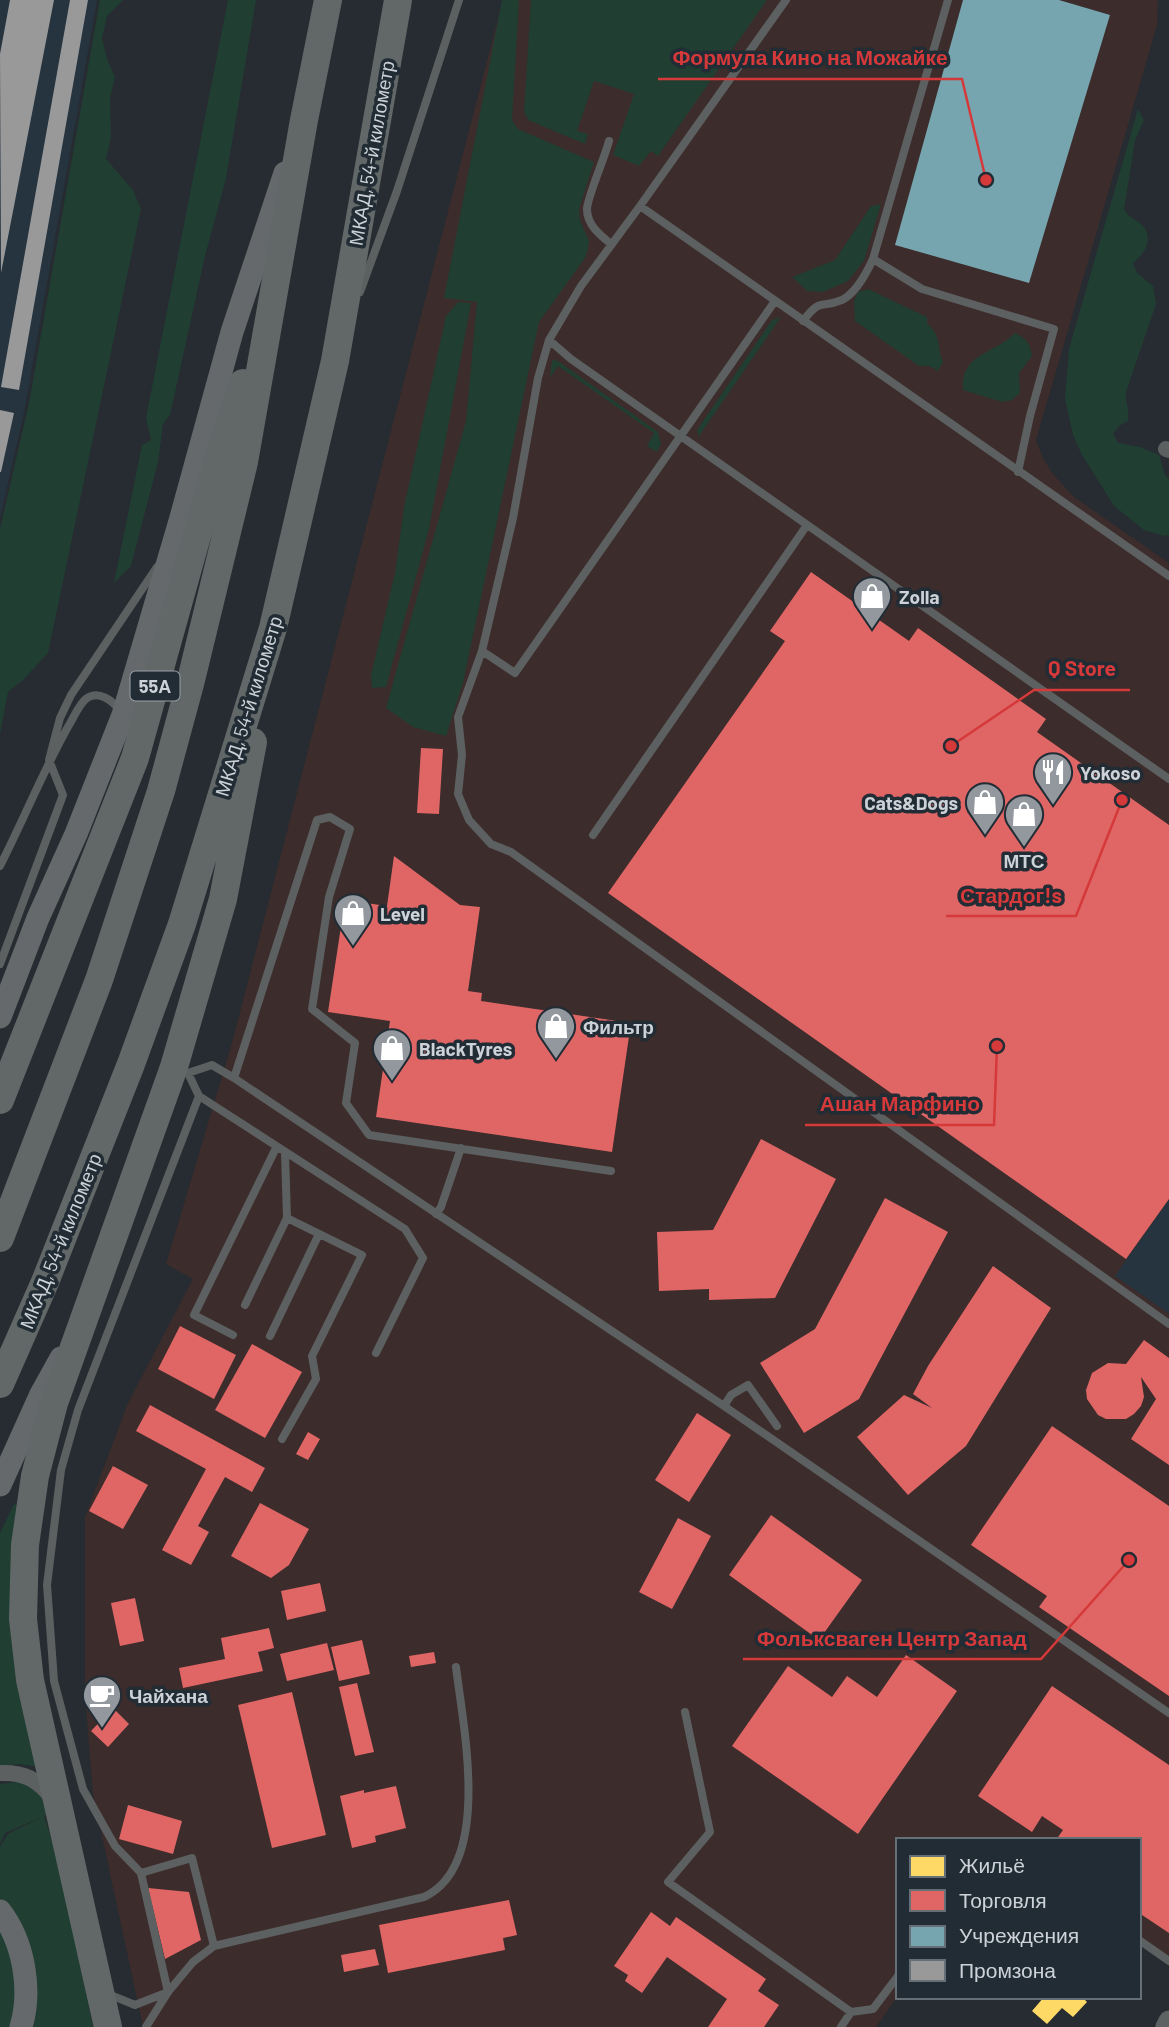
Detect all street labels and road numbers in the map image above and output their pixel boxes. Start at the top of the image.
street label: МКАД, 54-й километр [343,59,399,247]
street label: МКАД, 54-й километр [210,613,286,799]
road number: 55А [130,672,180,700]
street label: МКАД, 54-й километр [14,1150,106,1332]

